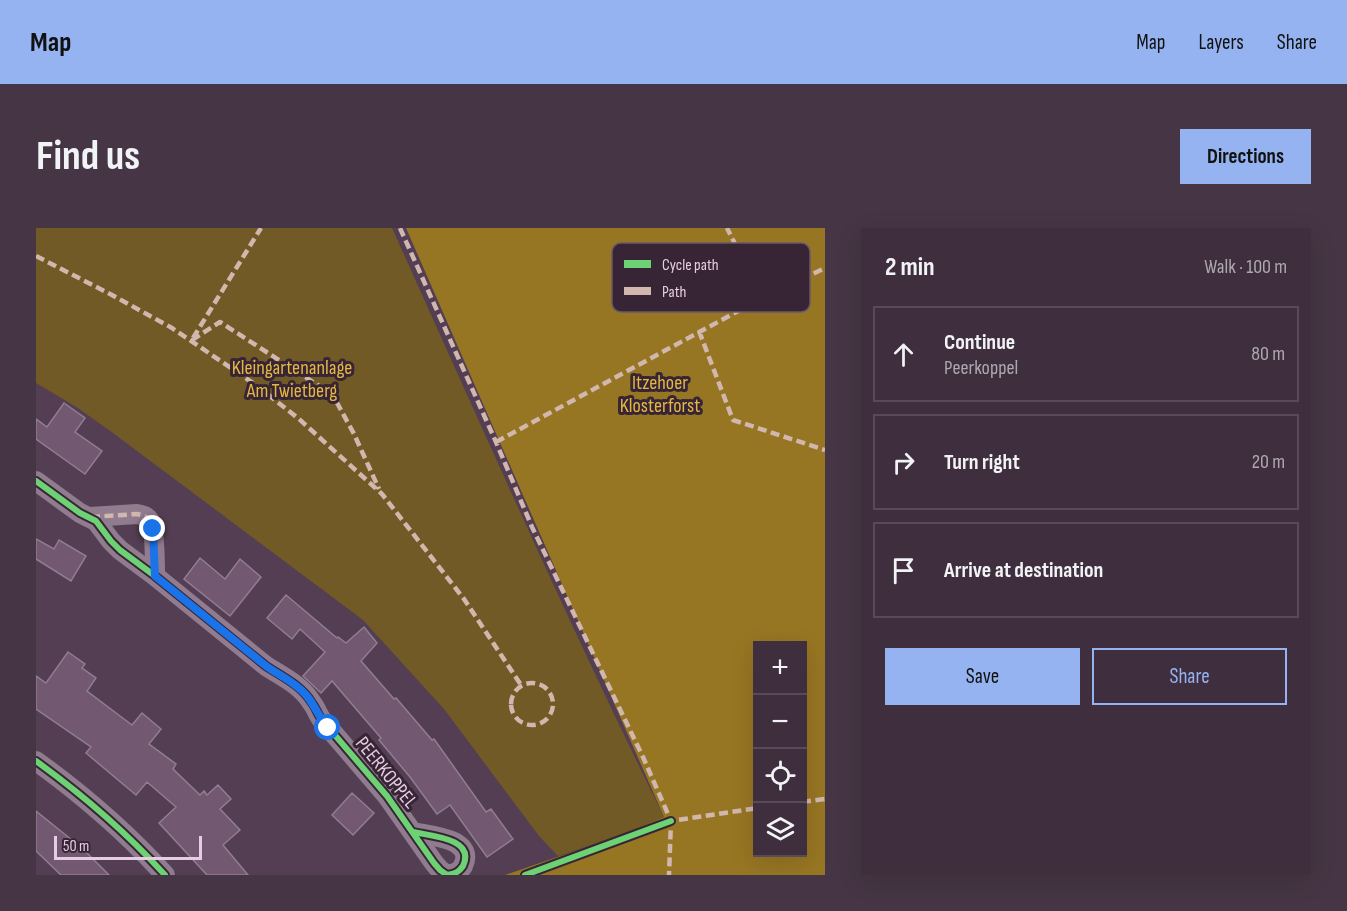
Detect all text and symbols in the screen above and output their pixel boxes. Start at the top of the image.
text: Map [30,26,71,59]
text: Map [1136,30,1165,55]
text: Layers [1198,30,1244,55]
text: Share [1277,30,1317,55]
button: Directions [1180,129,1311,184]
text: Find us [36,131,140,182]
legend [612,243,810,312]
text: 2 min [885,252,935,283]
text: Walk · 100 m [1204,255,1287,279]
text: Cycle path [662,256,719,275]
text: Path [662,283,686,302]
text: Continue [944,329,1015,356]
icon: ahead [887,338,920,371]
text: 80 m [1251,342,1285,366]
park label: Kleingartenanlage Am Twietberg [232,356,352,403]
text: Peerkoppel [944,356,1018,380]
park label: Itzehoer Klosterforst [620,371,700,418]
icon: right [887,446,920,479]
text: Turn right [944,449,1020,476]
text: 20 m [1252,450,1285,474]
route end [139,515,165,541]
icon: arrive [887,554,920,587]
text: Arrive at destination [944,557,1103,584]
map controls [753,641,807,857]
button: + [753,641,807,695]
button: Save [885,648,1080,705]
button: Share [1092,648,1287,705]
button: − [753,695,807,749]
route start [314,714,340,740]
street label: PEERKOPPEL [350,732,423,814]
button: locate [753,749,807,803]
button: layers [753,803,807,857]
scale bar [54,833,202,860]
text: 50 m [63,837,89,856]

